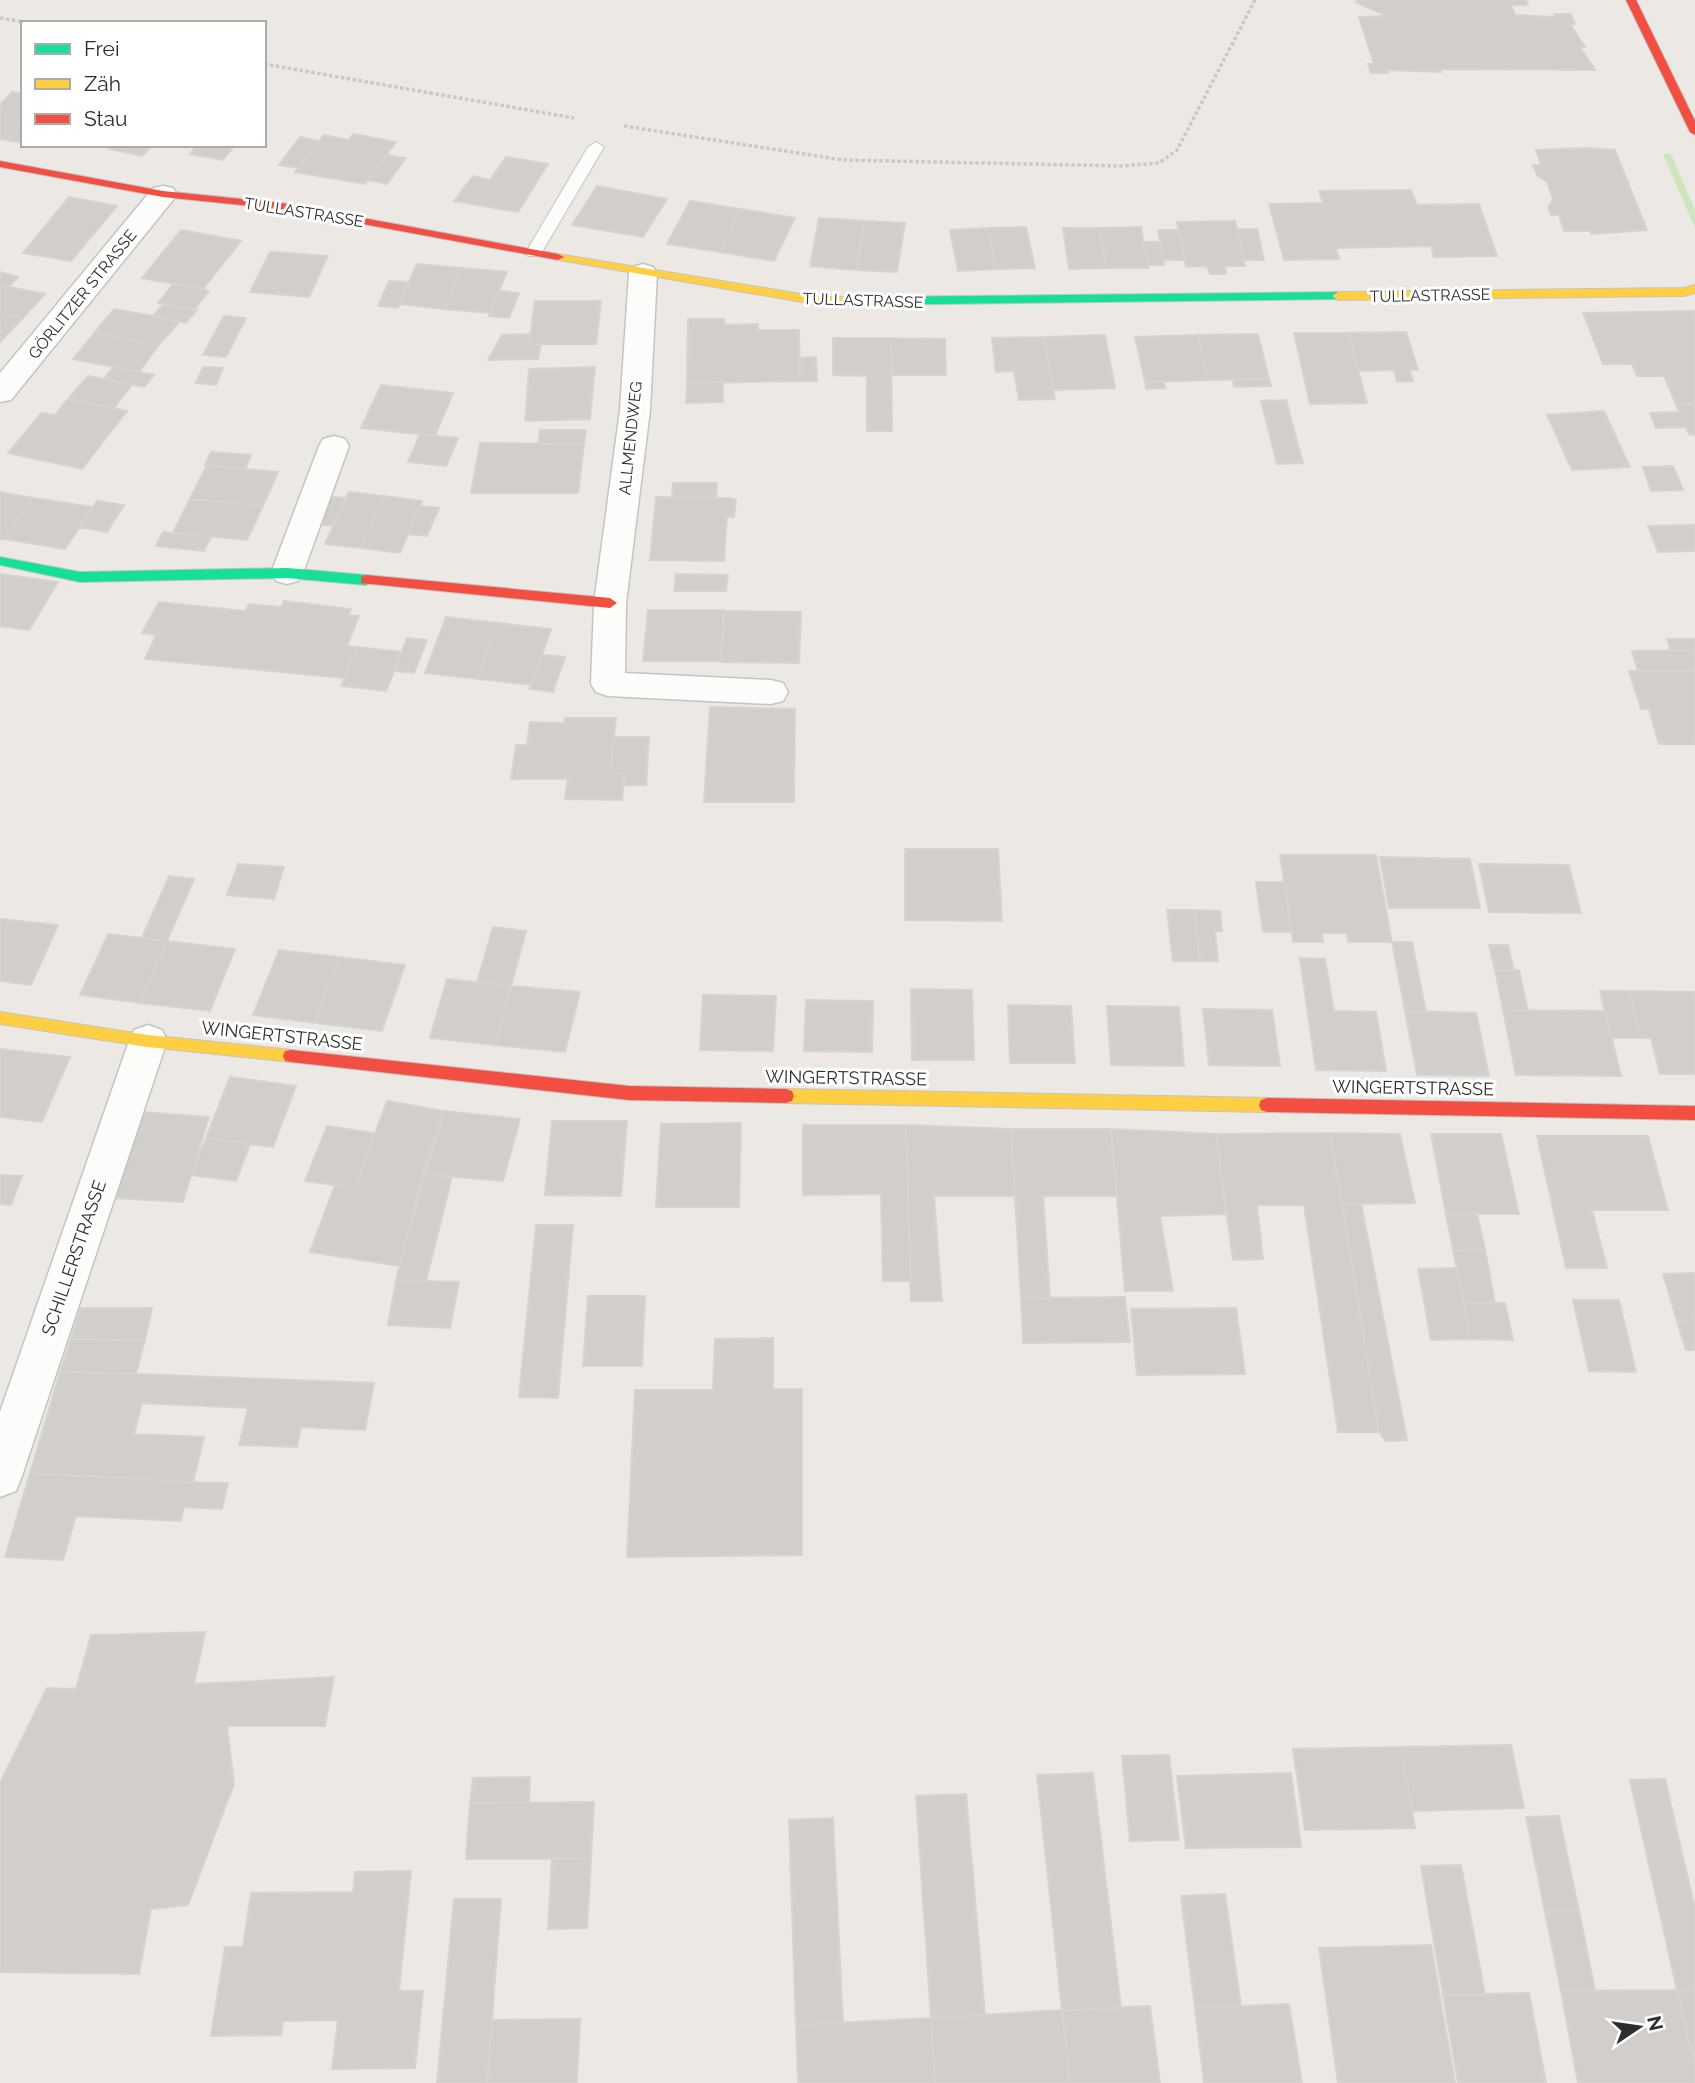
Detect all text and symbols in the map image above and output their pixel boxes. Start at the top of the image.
legend [21,21,266,147]
text: Frei [84,36,120,61]
text: Zäh [84,71,121,96]
text: Stau [84,106,128,131]
street label: TULLASTRASSE [243,194,365,231]
street label: GÖRLITZER STRASSE [24,225,141,363]
street label: TULLASTRASSE [1369,285,1491,306]
street label: TULLASTRASSE [802,289,924,312]
street label: ALLMENDWEG [615,380,646,496]
street label: WINGERTSTRASSE [200,1017,364,1054]
street label: WINGERTSTRASSE [765,1066,927,1089]
street label: WINGERTSTRASSE [1332,1076,1494,1099]
street label: SCHILLERSTRASSE [37,1177,110,1338]
north arrow [1604,1992,1674,2062]
text: N [1643,2014,1668,2033]

